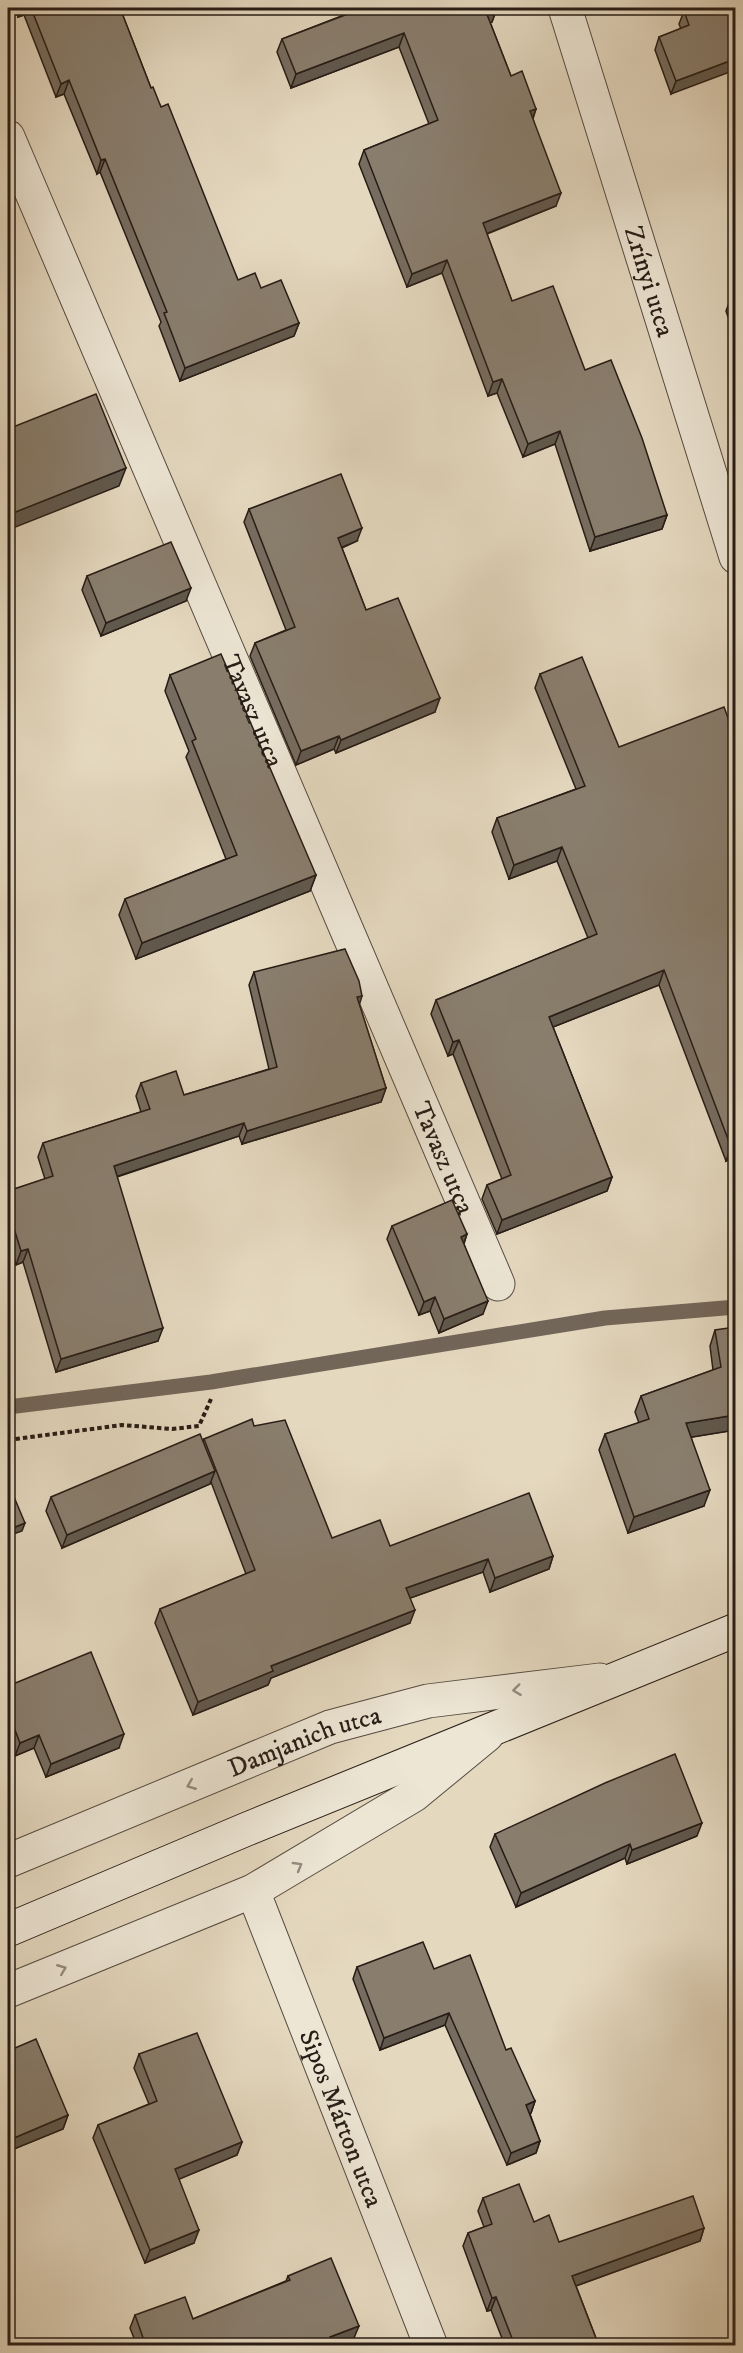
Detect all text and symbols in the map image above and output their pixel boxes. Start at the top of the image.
street label: Zrínyi utca [616,222,681,341]
street label: Tavasz utca [213,650,290,773]
street label: Tavasz utca [404,1097,481,1220]
one-way arrow [513,1683,522,1696]
street label: Damjanich utca [223,1699,385,1786]
one-way arrow [186,1778,197,1790]
one-way arrow [292,1861,302,1873]
one-way arrow [55,1964,66,1976]
street label: Sipos Márton utca [291,2025,390,2212]

